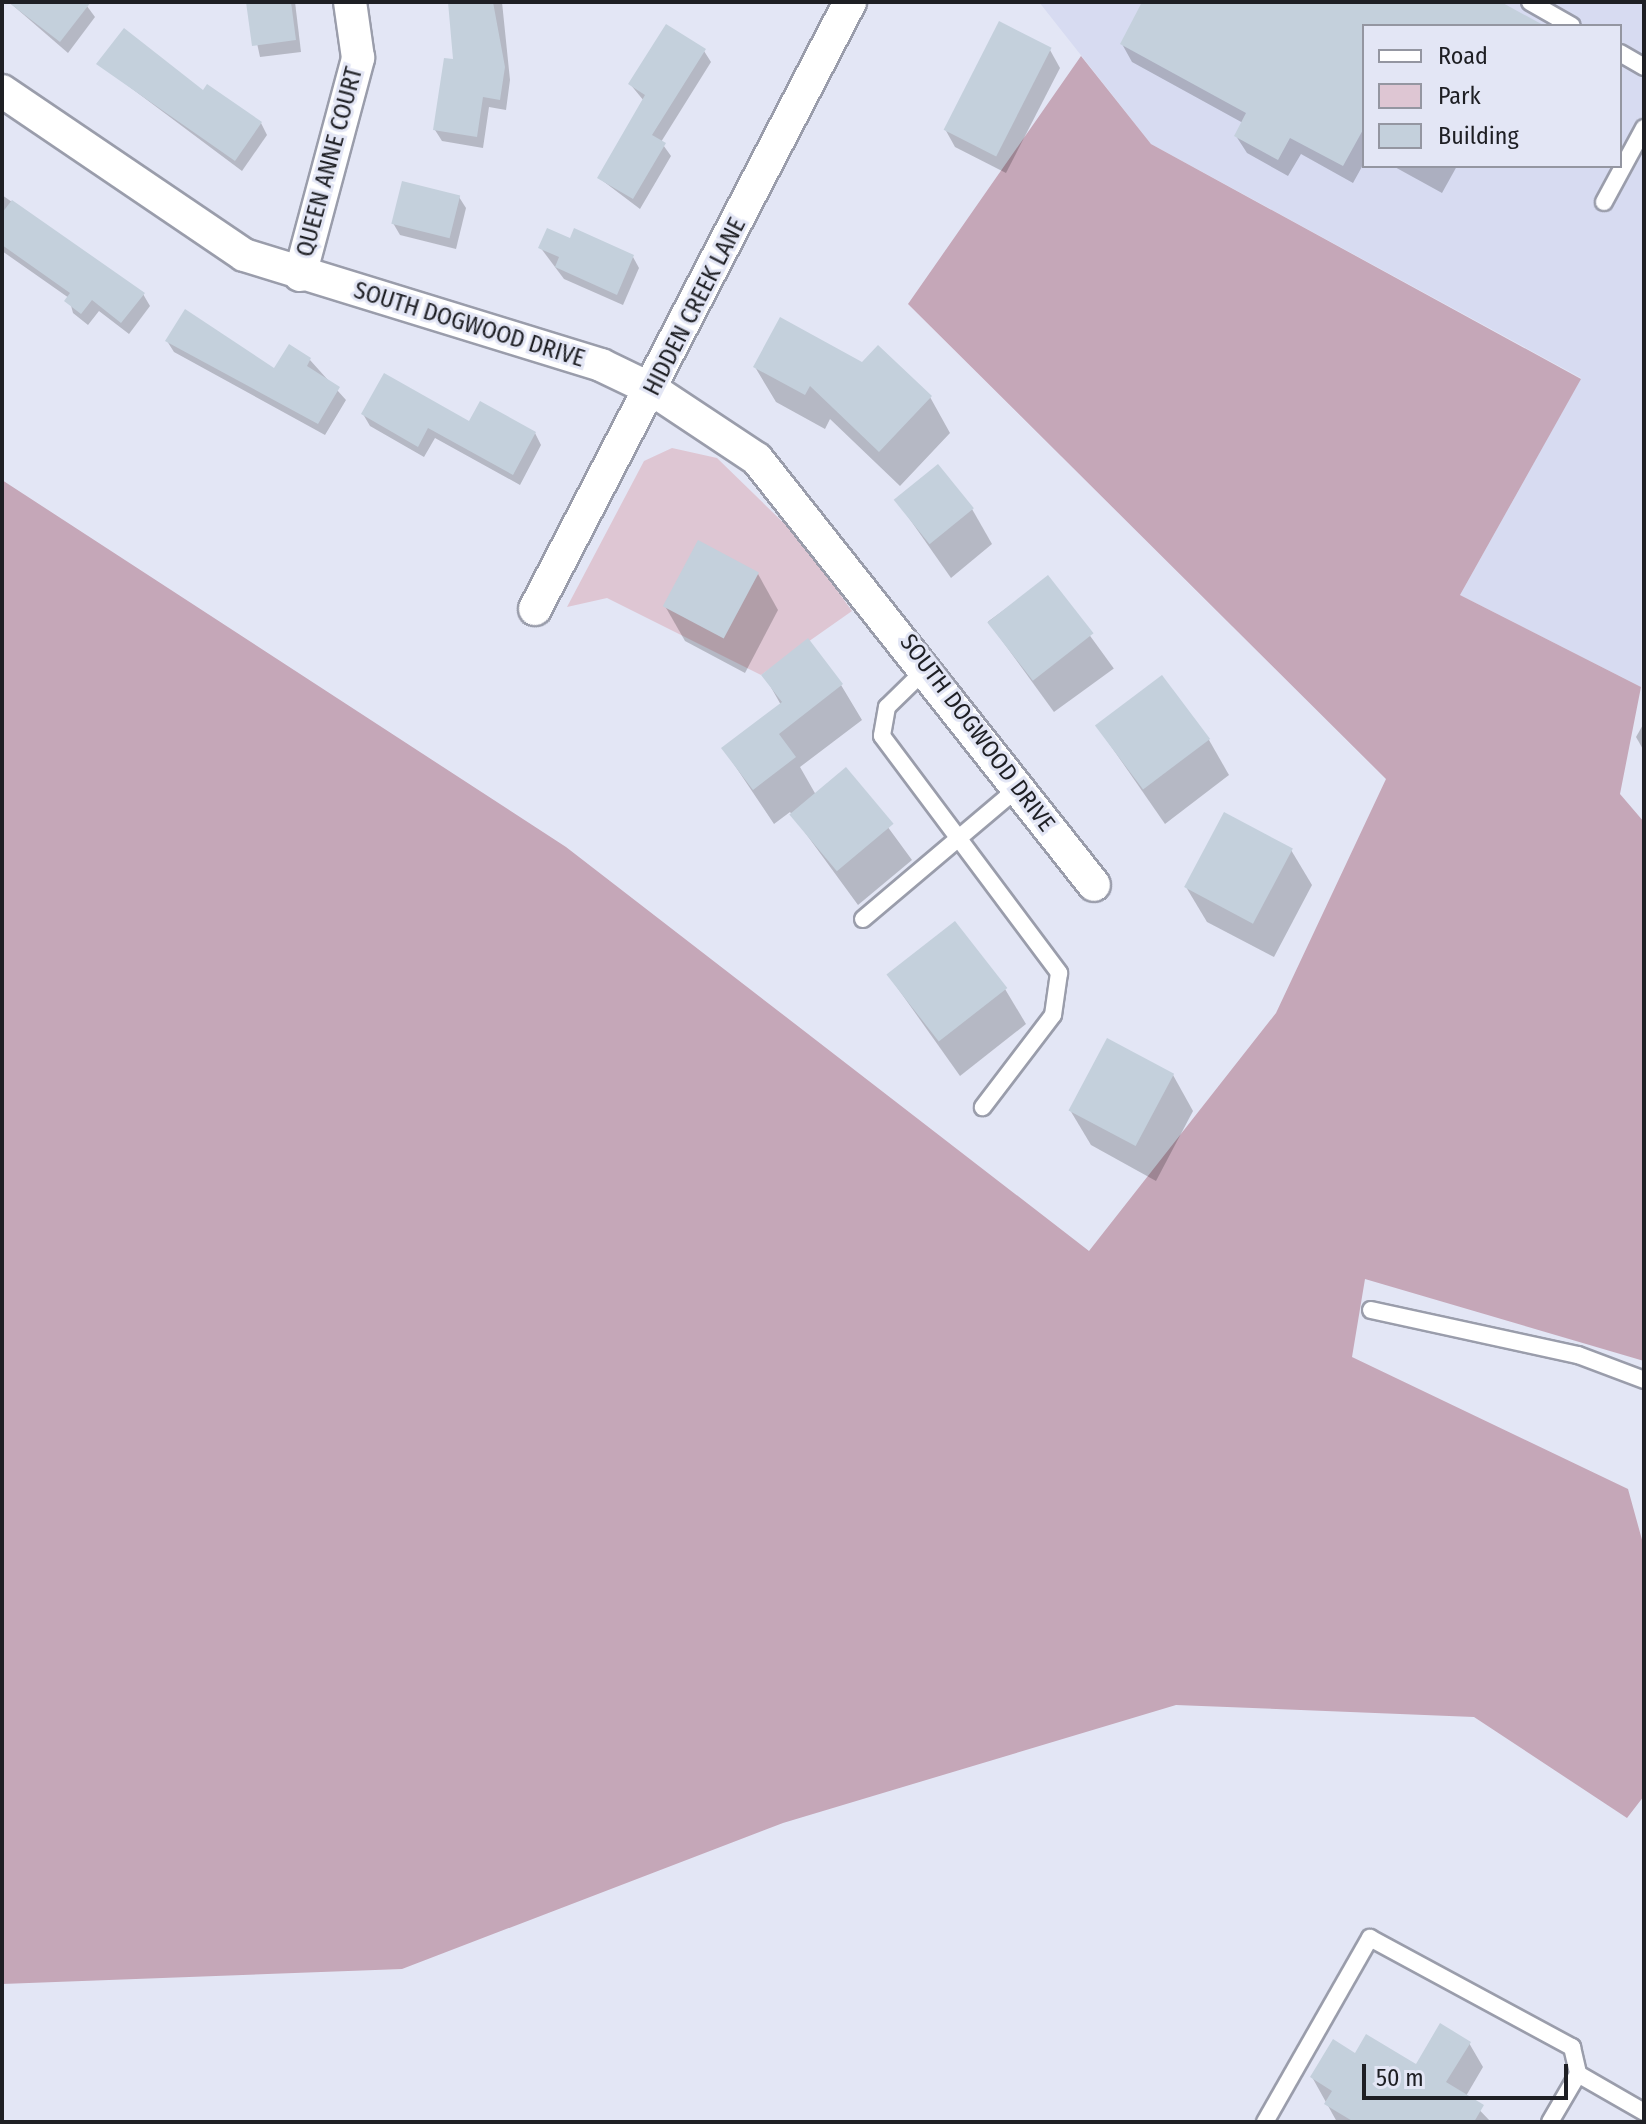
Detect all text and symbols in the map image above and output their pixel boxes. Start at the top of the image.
legend [1362,24,1622,168]
text: Road [1438,42,1488,70]
street label: QUEEN ANNE COURT [291,64,369,260]
text: Park [1438,82,1481,110]
text: Building [1438,122,1519,150]
street label: HIDDEN CREEK LANE [638,213,752,401]
street label: SOUTH DOGWOOD DRIVE [350,276,588,374]
street label: SOUTH DOGWOOD DRIVE [893,629,1061,837]
scale bar [1366,2048,1572,2098]
text: 50 m [1376,2064,1424,2092]

